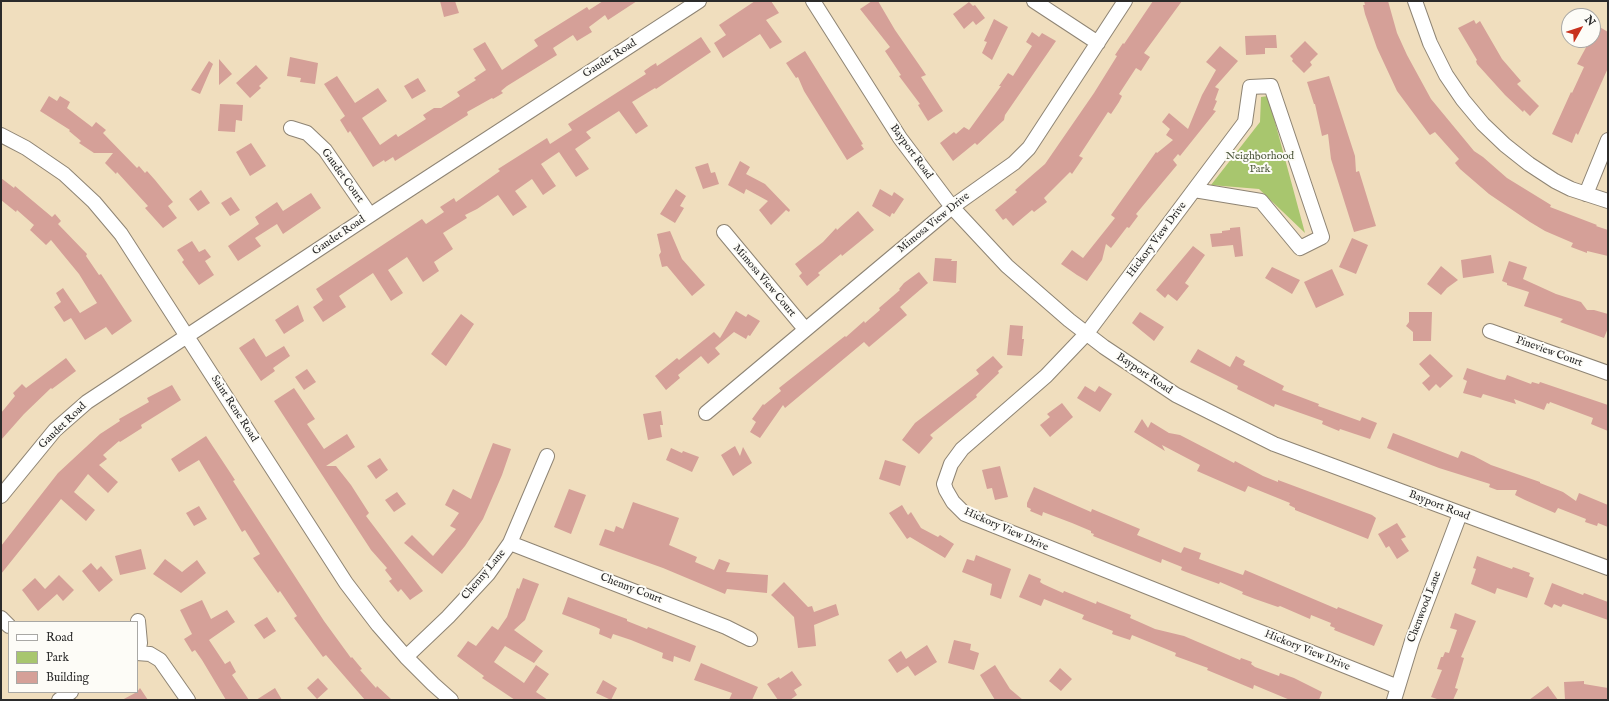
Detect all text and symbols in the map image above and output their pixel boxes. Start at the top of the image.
north arrow [1561,8,1601,48]
text: N [1581,13,1598,29]
street label: Gaudet Road [581,37,639,81]
street label: Bayport Road [887,122,935,182]
street label: Gaudet Court [318,146,366,206]
park label: Neighborhood Park [1226,150,1294,176]
street label: Mimosa View Drive [895,190,973,256]
street label: Hickory View Drive [1124,200,1190,280]
street label: Gaudet Road [310,213,368,259]
street label: Mimosa View Court [730,242,798,320]
street label: Pineview Court [1514,334,1584,370]
street label: Bayport Road [1114,351,1174,397]
street label: Saint Rene Road [208,373,260,445]
street label: Gaudet Road [36,400,90,452]
street label: Bayport Road [1407,488,1471,524]
street label: Hickory View Drive [962,505,1050,555]
street label: Chenny Lane [459,547,509,603]
street label: Chenwood Lane [1405,570,1445,644]
street label: Chenny Court [598,571,664,607]
legend [8,621,138,693]
street label: Hickory View Drive [1262,628,1352,674]
text: Road [46,630,73,645]
text: Park [46,650,69,665]
text: Building [46,670,89,685]

